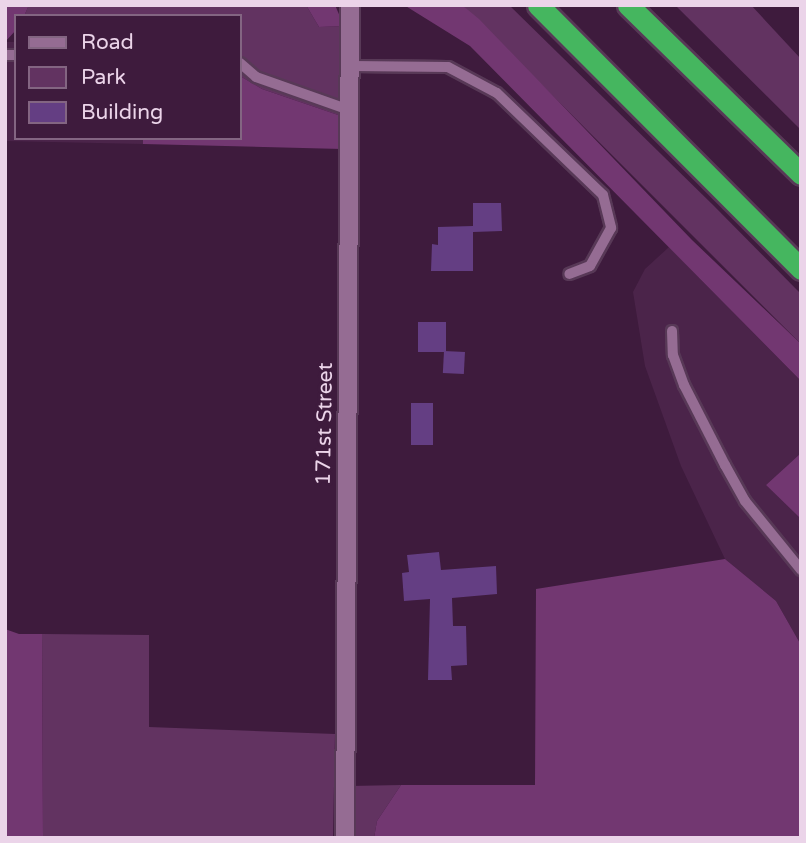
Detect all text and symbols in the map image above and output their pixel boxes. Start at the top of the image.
legend [14,14,242,140]
text: Road [81,30,134,55]
text: Park [81,65,126,90]
text: Building [81,100,163,125]
street label: 171st Street [311,362,339,486]

